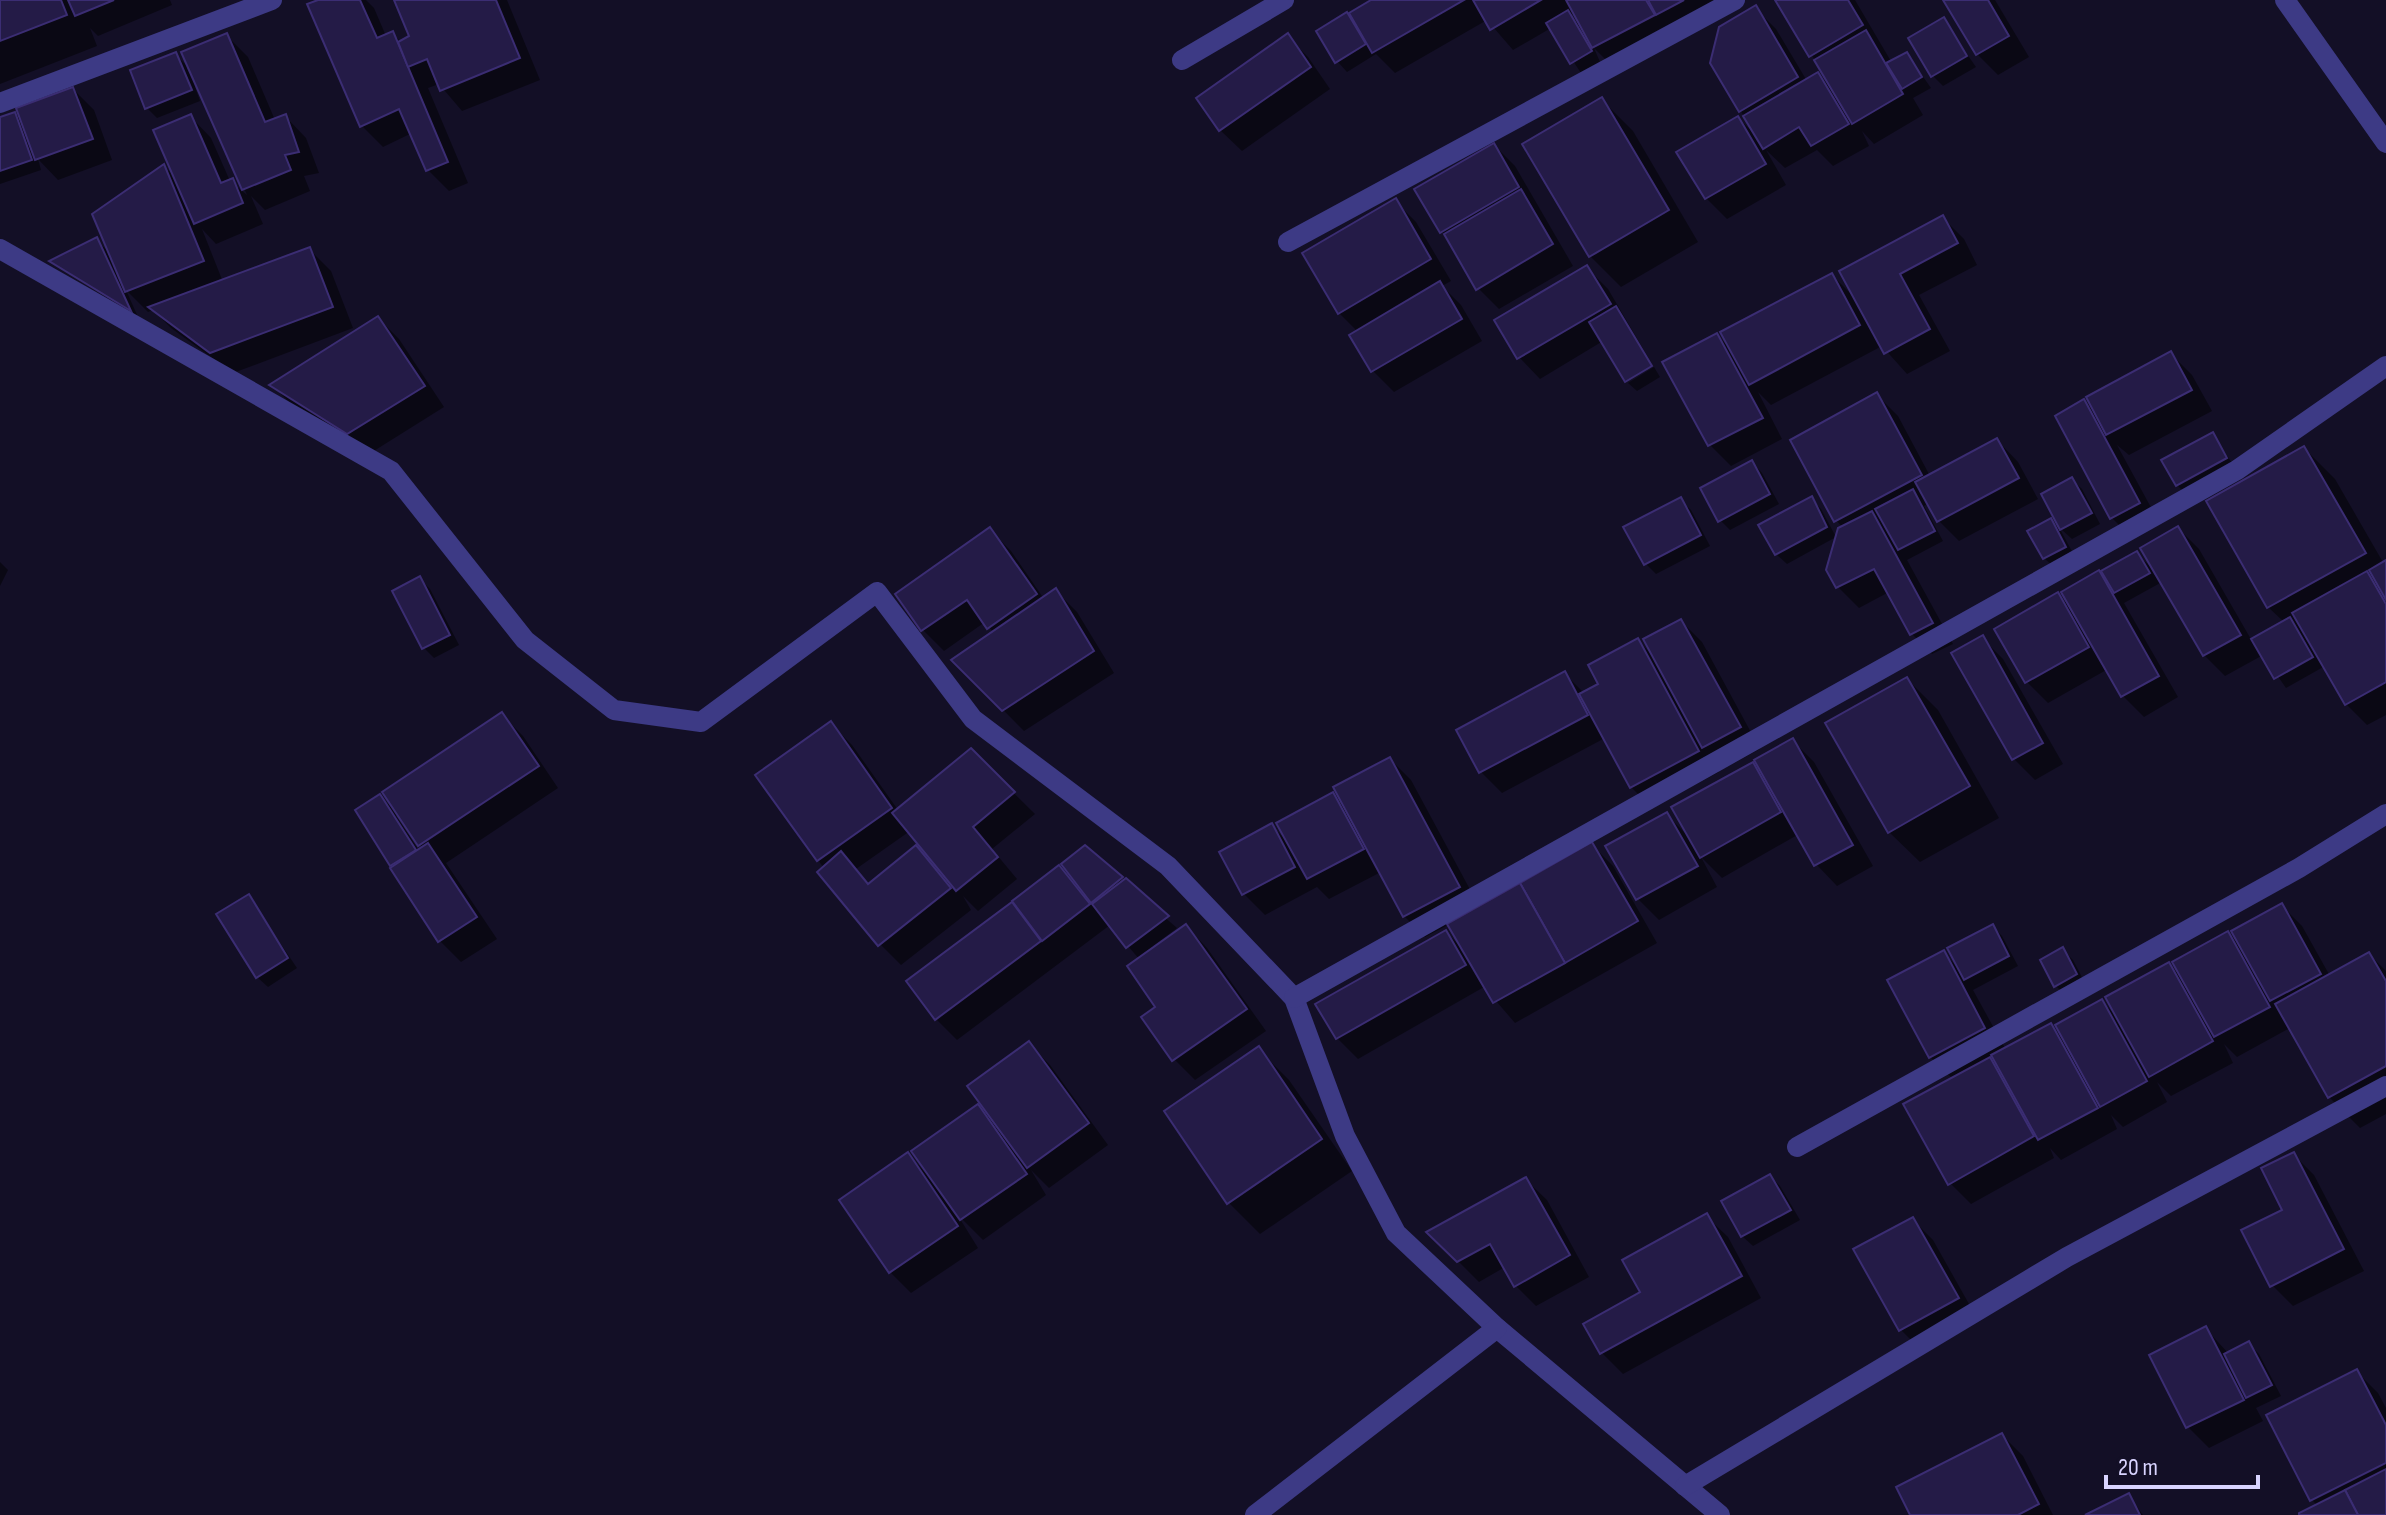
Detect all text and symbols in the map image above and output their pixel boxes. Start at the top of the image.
scale bar [2106,1439,2258,1489]
text: 20 m [2118,1453,2158,1482]

